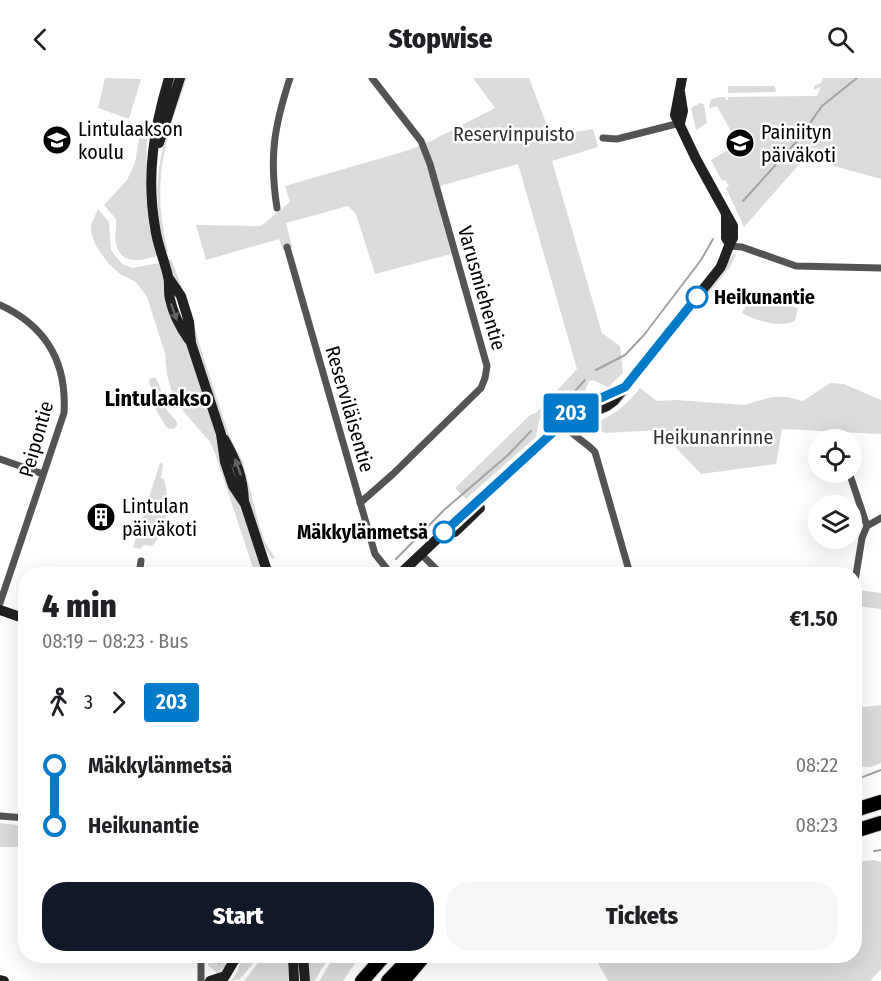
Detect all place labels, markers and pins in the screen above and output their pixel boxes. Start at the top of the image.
place label: Lintulaakson koulu [78,117,183,164]
place label: Painiityn päiväkoti [761,120,836,167]
school or university icon: Lintulaakson koulu [41,124,73,156]
school or university icon: Painiityn päiväkoti [724,127,756,159]
place label: Heikunantie [714,285,815,309]
marker: Heikunantie [686,286,708,308]
place label: Lintulan päiväkoti [122,494,197,541]
building icon: Lintulan päiväkoti [85,501,117,533]
place label: Mäkkylänmetsä [297,520,428,544]
marker: Mäkkylänmetsä [433,521,455,543]

